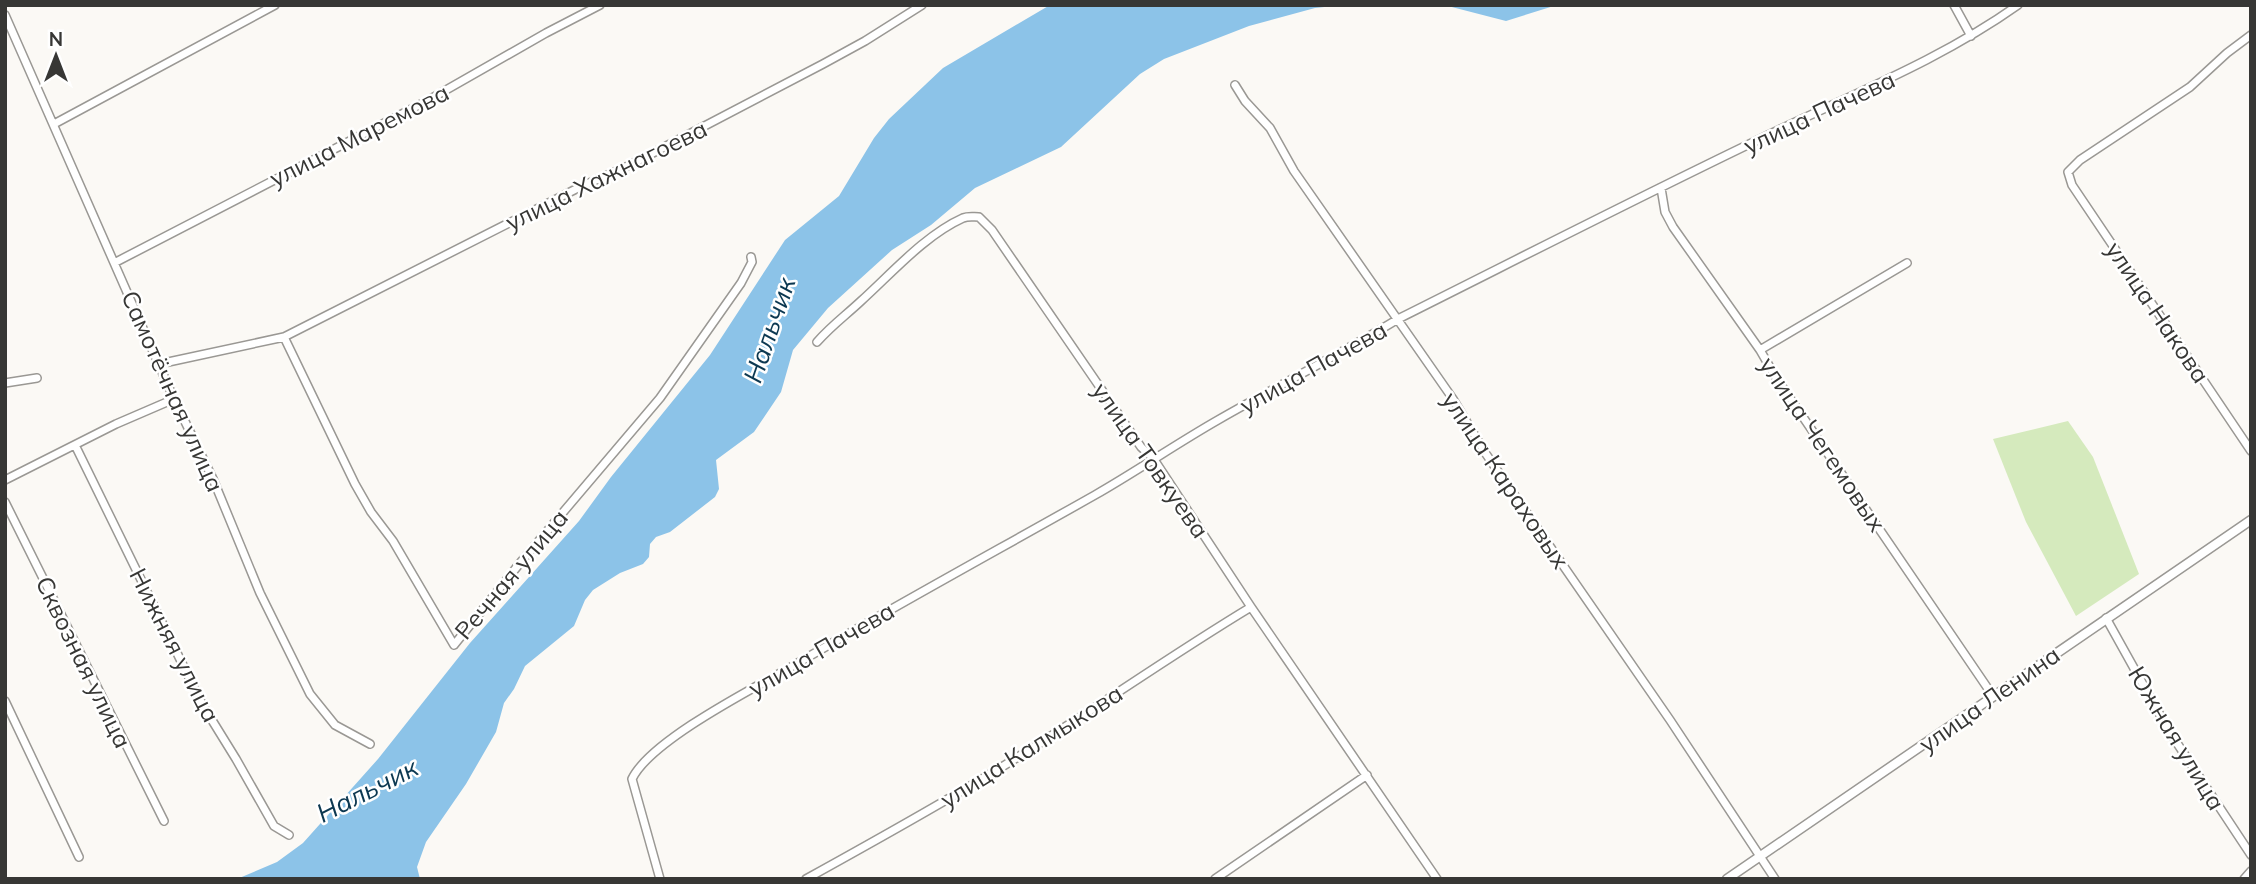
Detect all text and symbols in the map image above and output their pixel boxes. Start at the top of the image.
north arrow [21,21,91,91]
text: N [49,27,63,51]
street label: улица Пачева [1738,64,1900,160]
street label: улица Маремова [264,77,454,193]
street label: улица Хажнагоева [500,113,712,237]
street label: улица Накова [2100,236,2216,388]
water label: Нальчик [736,272,803,387]
street label: Самотёчная улица [115,286,231,496]
street label: улица Пачева [1234,314,1392,420]
street label: улица Чегемовых [1753,351,1893,537]
street label: улица Товкуева [1086,376,1216,544]
street label: улица Караховых [1436,386,1576,574]
street label: Речная улица [448,503,574,645]
street label: Нижняя улица [123,563,227,727]
street label: Сквозная улица [29,571,139,753]
street label: улица Пачева [742,595,900,703]
street label: улица Ленина [1913,639,2065,759]
street label: Южная улица [2122,661,2232,815]
street label: улица Калмыкова [934,678,1128,814]
water label: Нальчик [311,750,424,830]

